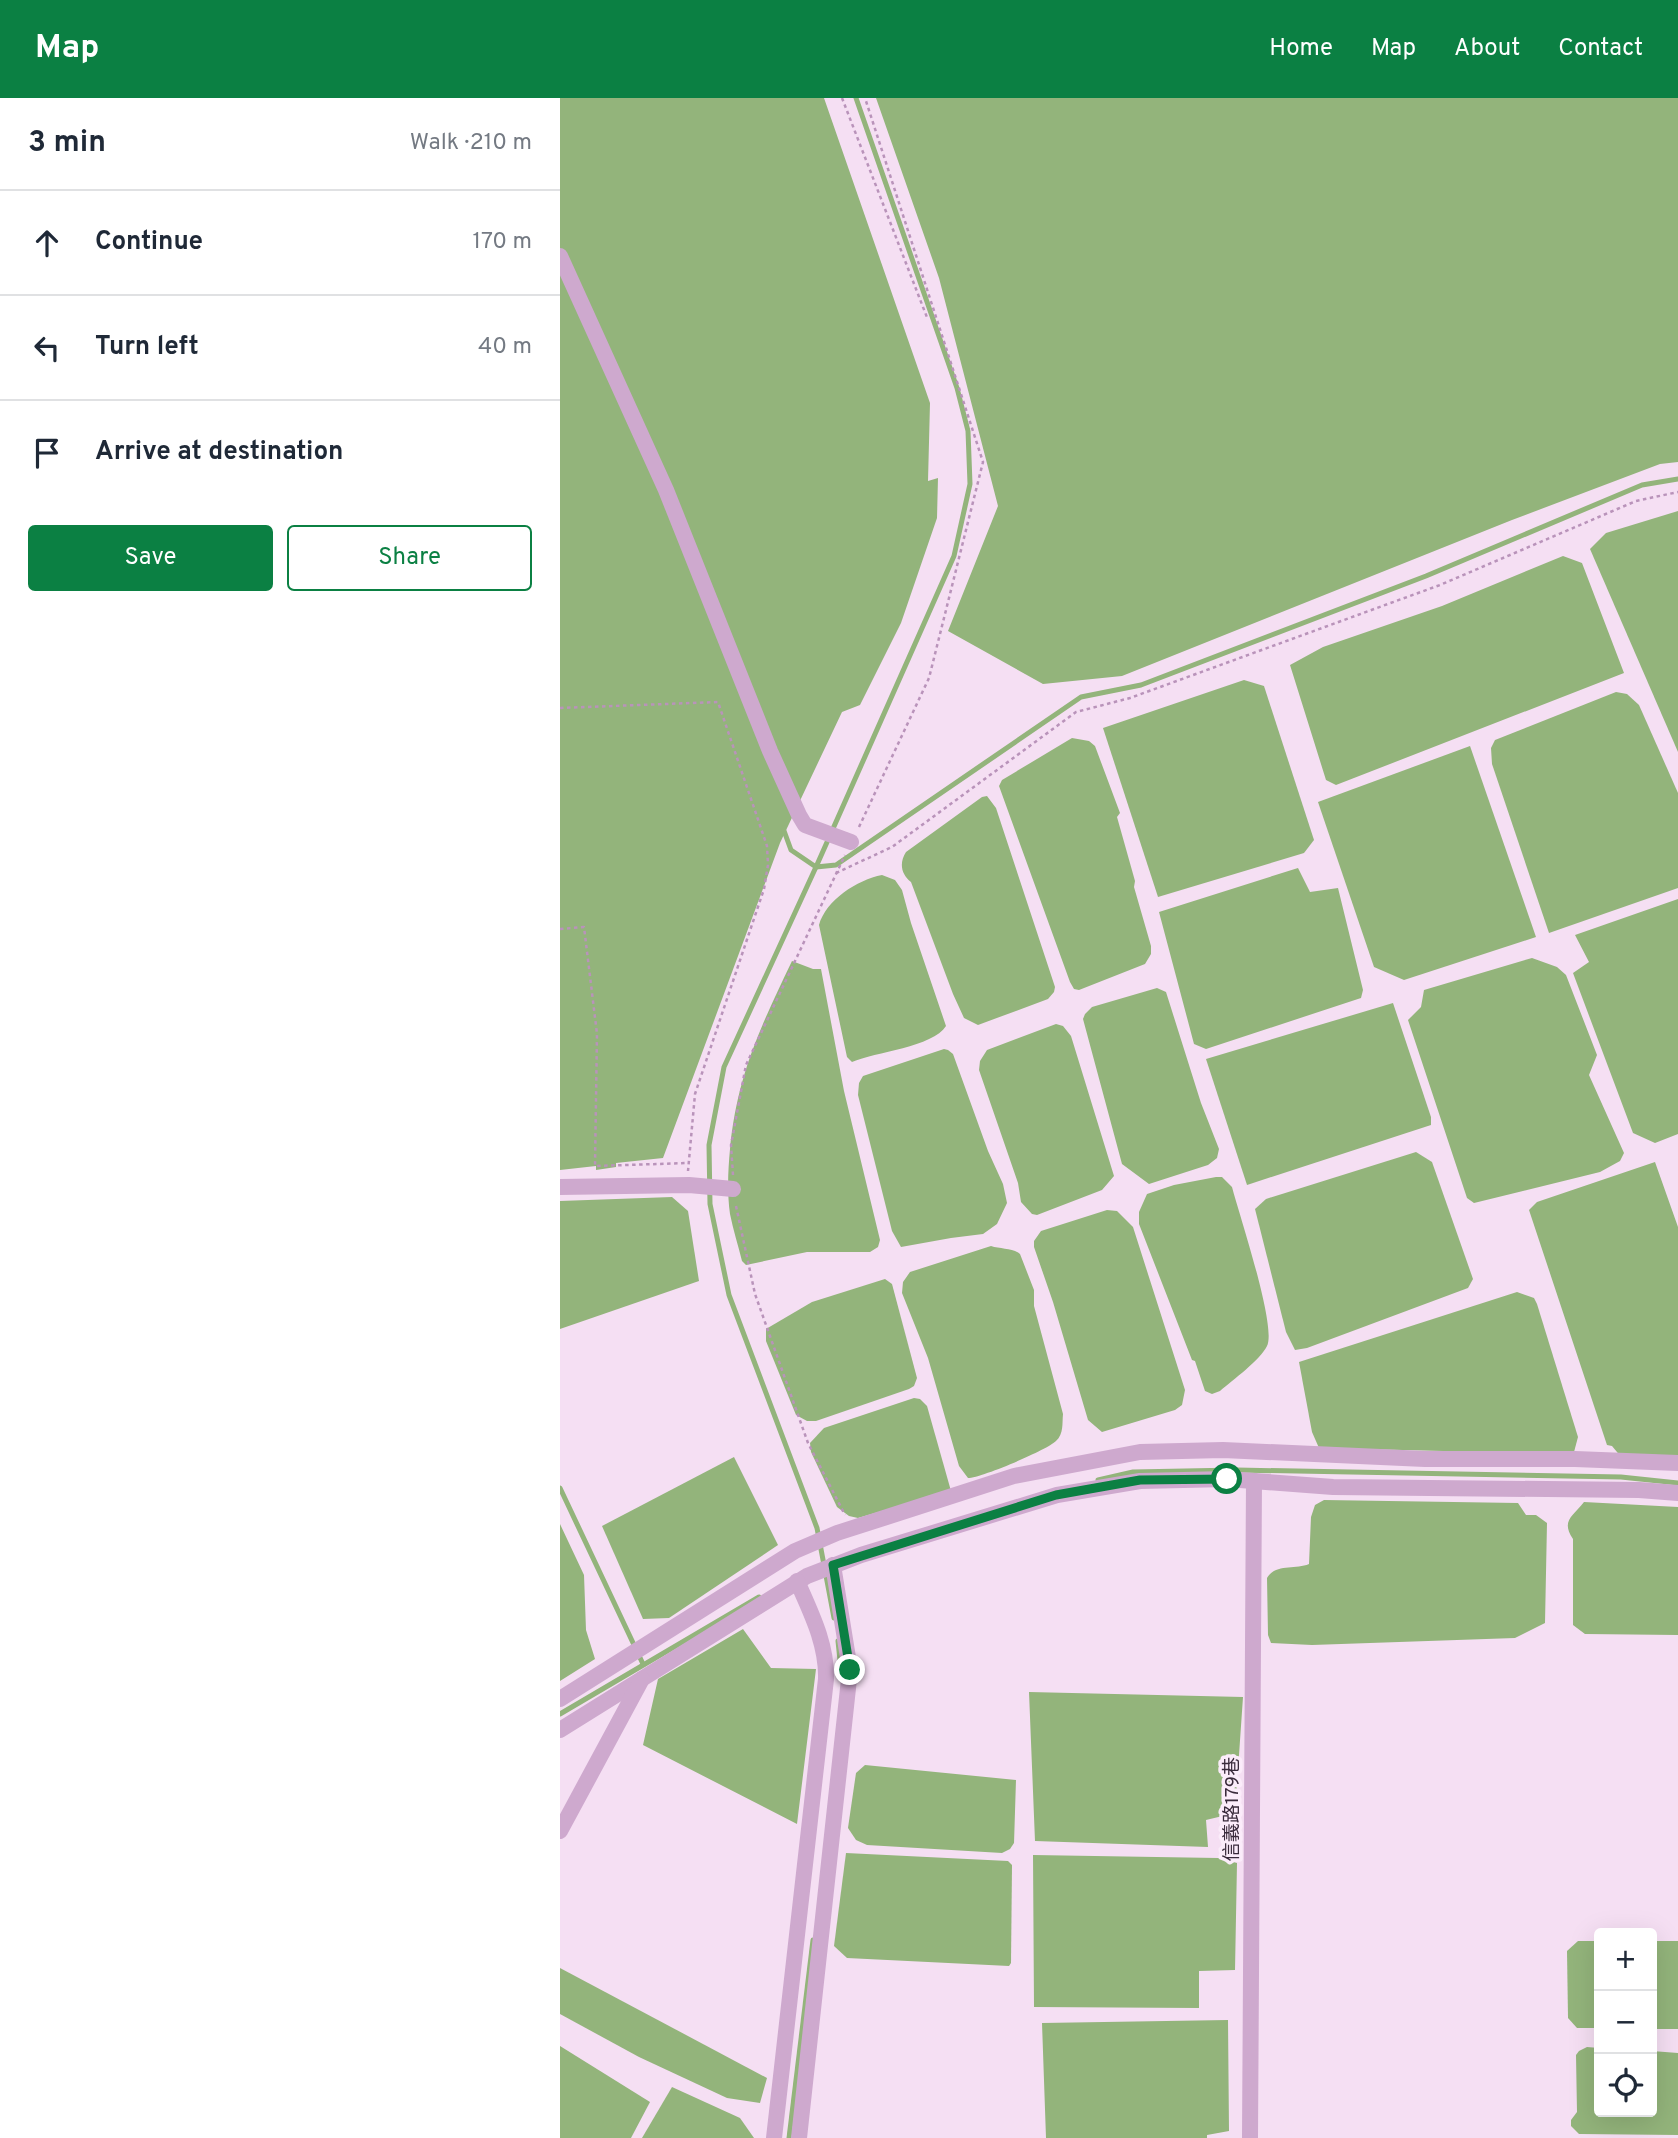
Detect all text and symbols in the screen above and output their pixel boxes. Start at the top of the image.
text: Map [35,28,99,70]
text: Home [1269,34,1333,64]
text: Map [1371,34,1416,64]
text: About [1454,34,1520,64]
text: Contact [1558,34,1643,64]
text: 3 min [28,125,106,162]
text: Walk · 210 m [410,129,532,158]
icon: ahead [28,224,66,262]
text: Continue [95,226,203,259]
text: 170 m [473,228,532,257]
icon: left [28,329,66,367]
text: Turn left [95,331,199,364]
text: 40 m [478,333,532,362]
icon: arrive [28,434,66,472]
text: Arrive at destination [95,436,343,469]
button: Save [28,525,273,591]
button: Share [287,525,532,591]
route start [1211,1463,1242,1494]
route end [834,1654,865,1685]
street label: 信義路179巷 [1221,1757,1245,1861]
map controls [1594,1928,1657,2117]
button: + [1594,1928,1657,1991]
button: − [1594,1991,1657,2054]
button: locate [1594,2054,1657,2117]

